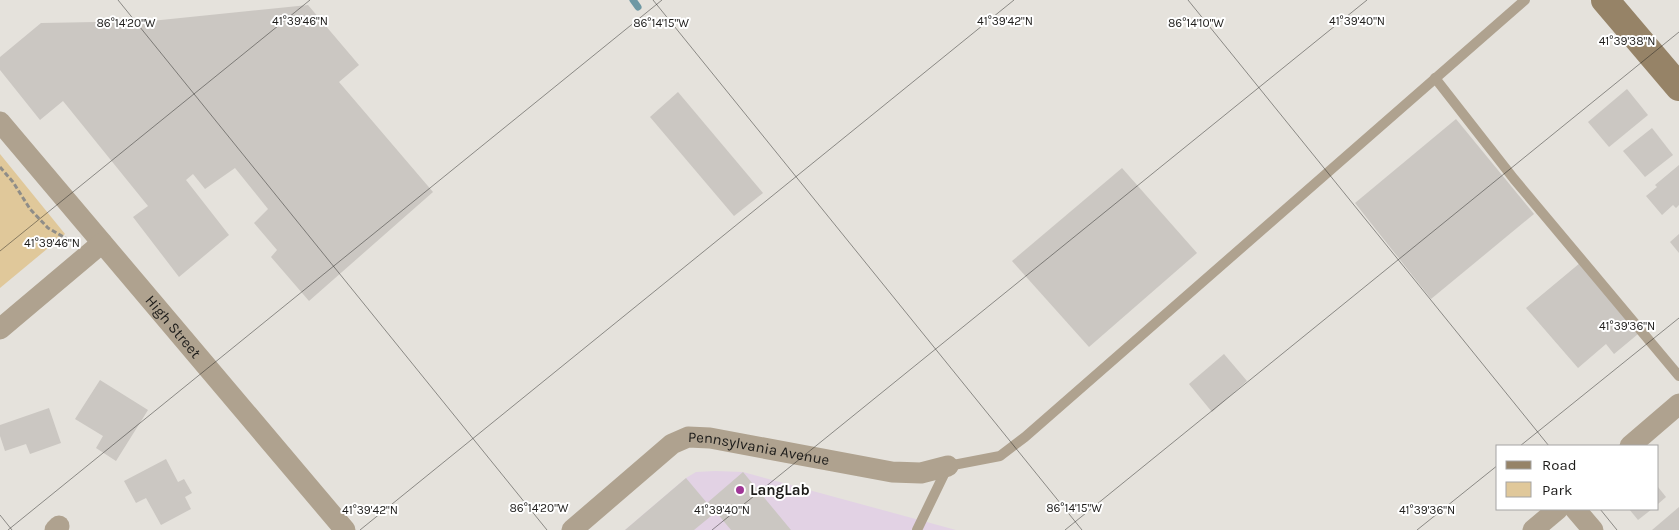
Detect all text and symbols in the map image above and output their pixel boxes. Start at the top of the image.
text: 41°39'46"N [272,14,328,28]
text: 41°39'42"N [977,14,1033,28]
text: 41°39'40"N [1329,14,1385,28]
text: 86°14'20"W [96,16,156,30]
text: 86°14'15"W [633,16,689,30]
text: 86°14'10"W [1168,16,1224,30]
text: 41°39'38"N [1599,34,1655,48]
text: 41°39'46"N [24,236,80,250]
street label: High Street [141,292,205,362]
text: 41°39'36"N [1599,319,1655,333]
street label: Pennsylvania Avenue [687,428,831,469]
legend [1496,445,1659,510]
text: Road [1542,456,1577,474]
place label: LangLab [750,481,810,499]
text: Park [1542,481,1572,499]
marker: LangLab [734,484,746,496]
text: 86°14'20"W [509,501,569,515]
text: 86°14'15"W [1046,501,1102,515]
text: 41°39'42"N [342,503,398,517]
text: 41°39'40"N [694,503,750,517]
text: 41°39'36"N [1399,503,1455,517]

